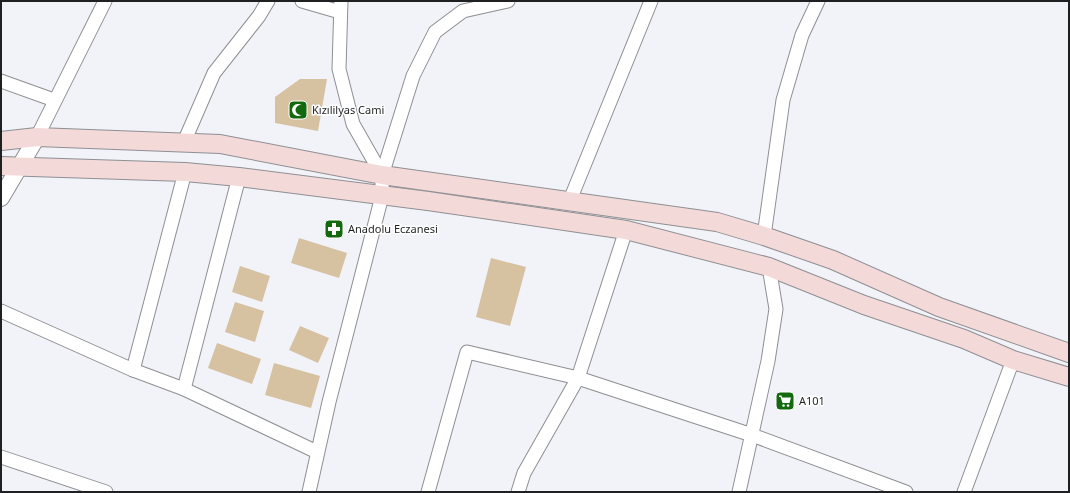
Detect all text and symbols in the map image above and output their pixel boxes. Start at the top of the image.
mosque icon: Kızılilyas Cami [287,99,309,121]
place label: Kızılilyas Cami [312,102,384,117]
pharmacy icon: Anadolu Eczanesi [323,218,345,240]
place label: Anadolu Eczanesi [348,221,438,236]
supermarket icon: A101 [774,390,796,412]
place label: A101 [799,393,825,408]

